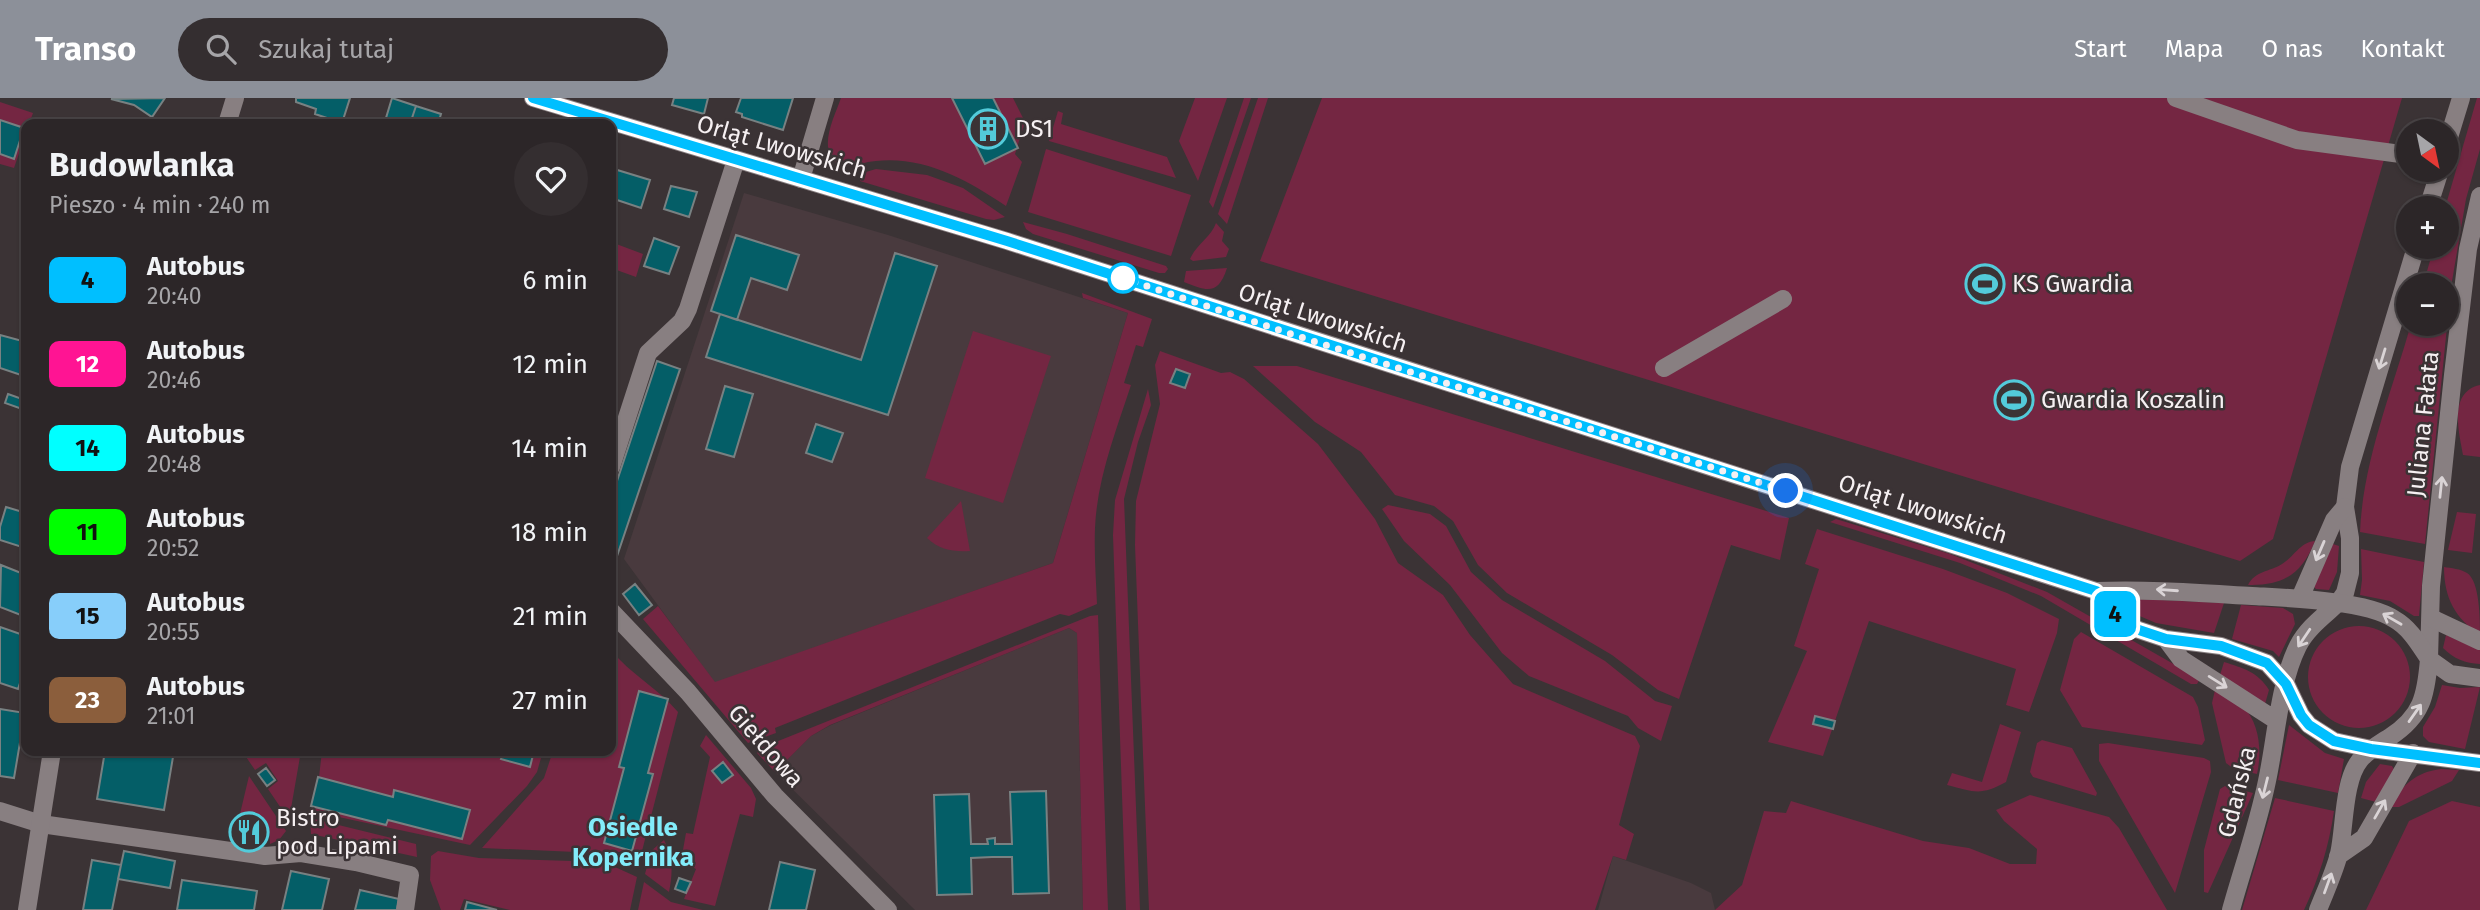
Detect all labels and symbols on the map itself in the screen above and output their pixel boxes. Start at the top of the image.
building icon: DS1 [967,108,1009,150]
street label: Orląt Lwowskich [694,109,870,185]
place label: DS1 [1015,115,1053,143]
north arrow [2396,119,2459,182]
unlabelled marker [1108,263,1138,293]
sports icon: KS Gwardia [1964,263,2006,305]
place label: KS Gwardia [2012,270,2133,298]
street label: Orląt Lwowskich [1235,277,1411,359]
one-way arrow [2375,348,2388,370]
street label: Juliana Fałata [2401,350,2445,498]
sports icon: Gwardia Koszalin [1993,379,2035,421]
place label: Gwardia Koszalin [2041,386,2225,414]
street label: Orląt Lwowskich [1835,468,2011,550]
your location [1768,473,1803,508]
one-way arrow [2435,476,2448,498]
one-way arrow [2313,540,2326,561]
one-way arrow [2156,584,2179,597]
line badge: 4 [2092,591,2138,637]
one-way arrow [2382,612,2402,626]
one-way arrow [2296,628,2311,647]
one-way arrow [2207,675,2227,689]
street label: Giełdowa [722,699,810,793]
one-way arrow [2407,704,2422,723]
street label: Gdańska [2212,744,2262,840]
one-way arrow [2258,777,2271,799]
one-way arrow [2373,800,2387,820]
place label: Bistro pod Lipami [276,804,398,860]
restaurant icon: Bistro pod Lipami [228,811,270,853]
district label: Osiedle Kopernika [572,812,694,873]
one-way arrow [2323,873,2335,895]

